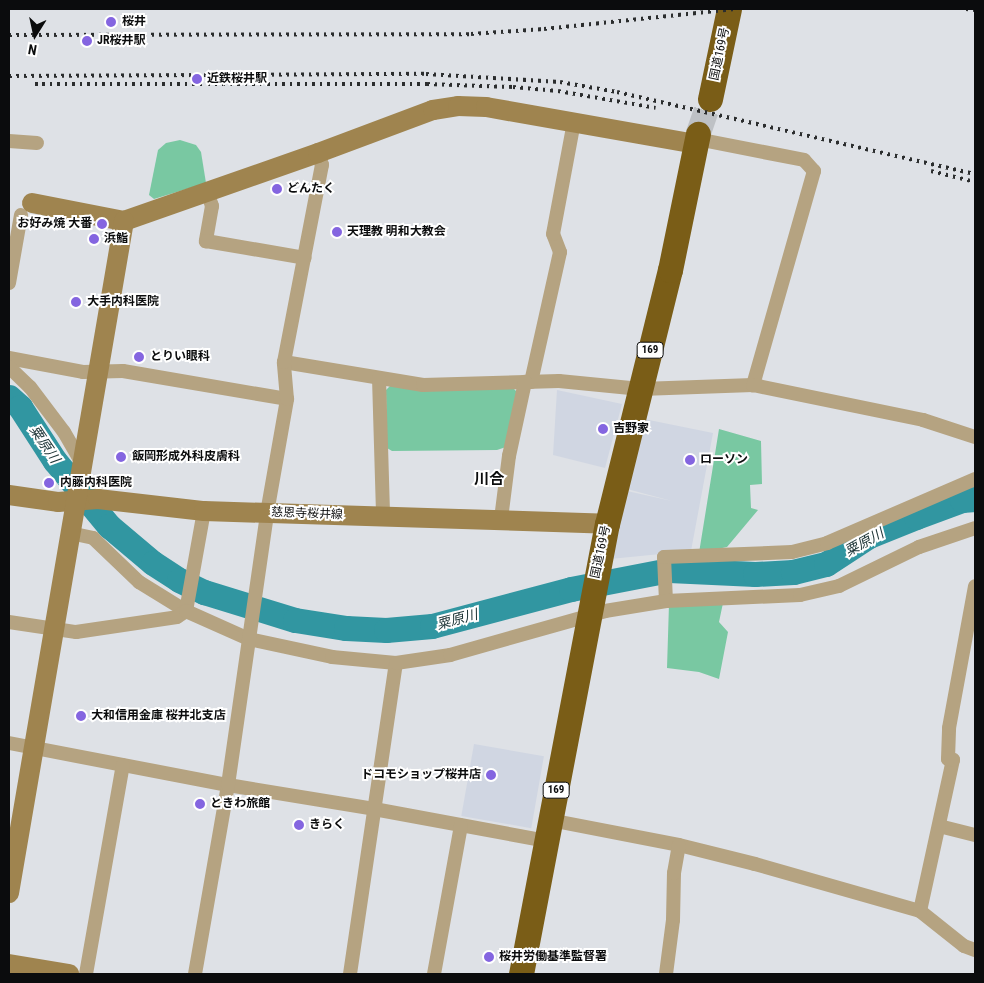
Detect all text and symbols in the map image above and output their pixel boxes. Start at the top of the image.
north arrow [10,10,60,60]
marker: 桜井 [104,15,118,29]
place label: 桜井 [122,15,146,29]
street label: 国道169号 [707,26,733,82]
place label: JR桜井駅 [97,34,146,48]
marker: JR桜井駅 [81,35,93,47]
text: N [27,41,38,58]
place label: 近鉄桜井駅 [207,72,267,86]
marker: 近鉄桜井駅 [191,73,203,85]
place label: どんたく [287,182,335,196]
marker: どんたく [271,183,283,195]
place label: お好み焼 大番 [17,217,92,231]
marker: お好み焼 大番 [96,218,108,230]
place label: 天理教 明和大教会 [347,225,446,239]
marker: 天理教 明和大教会 [331,226,343,238]
place label: 浜鮨 [104,232,128,246]
marker: 浜鮨 [88,233,100,245]
marker: 大手内科医院 [69,295,83,309]
place label: 大手内科医院 [87,295,159,309]
road number: 169 [636,342,664,358]
marker: とりい眼科 [132,350,146,364]
place label: とりい眼科 [150,350,210,364]
water label: 粟原川 [26,422,64,466]
place label: 吉野家 [613,422,649,436]
marker: 吉野家 [597,423,609,435]
marker: 飯岡形成外科皮膚科 [114,450,128,464]
place label: 飯岡形成外科皮膚科 [132,450,240,464]
place label: ローソン [700,453,748,467]
marker: ローソン [684,454,696,466]
district label: 川合 [474,471,504,489]
marker: 内藤内科医院 [42,476,56,490]
place label: 内藤内科医院 [60,476,132,490]
street label: 慈恩寺桜井線 [271,506,343,522]
street label: 国道169号 [588,524,614,580]
water label: 粟原川 [842,524,886,560]
water label: 粟原川 [435,605,479,633]
place label: 大和信用金庫 桜井北支店 [91,709,226,723]
marker: 大和信用金庫 桜井北支店 [75,710,87,722]
place label: ドコモショップ桜井店 [361,768,481,782]
marker: ドコモショップ桜井店 [485,769,497,781]
road number: 169 [542,782,570,798]
place label: ときわ旅館 [210,797,270,811]
marker: ときわ旅館 [194,798,206,810]
place label: きらく [309,818,345,832]
marker: きらく [293,819,305,831]
place label: 桜井労働基準監督署 [499,950,607,964]
marker: 桜井労働基準監督署 [483,951,495,963]

